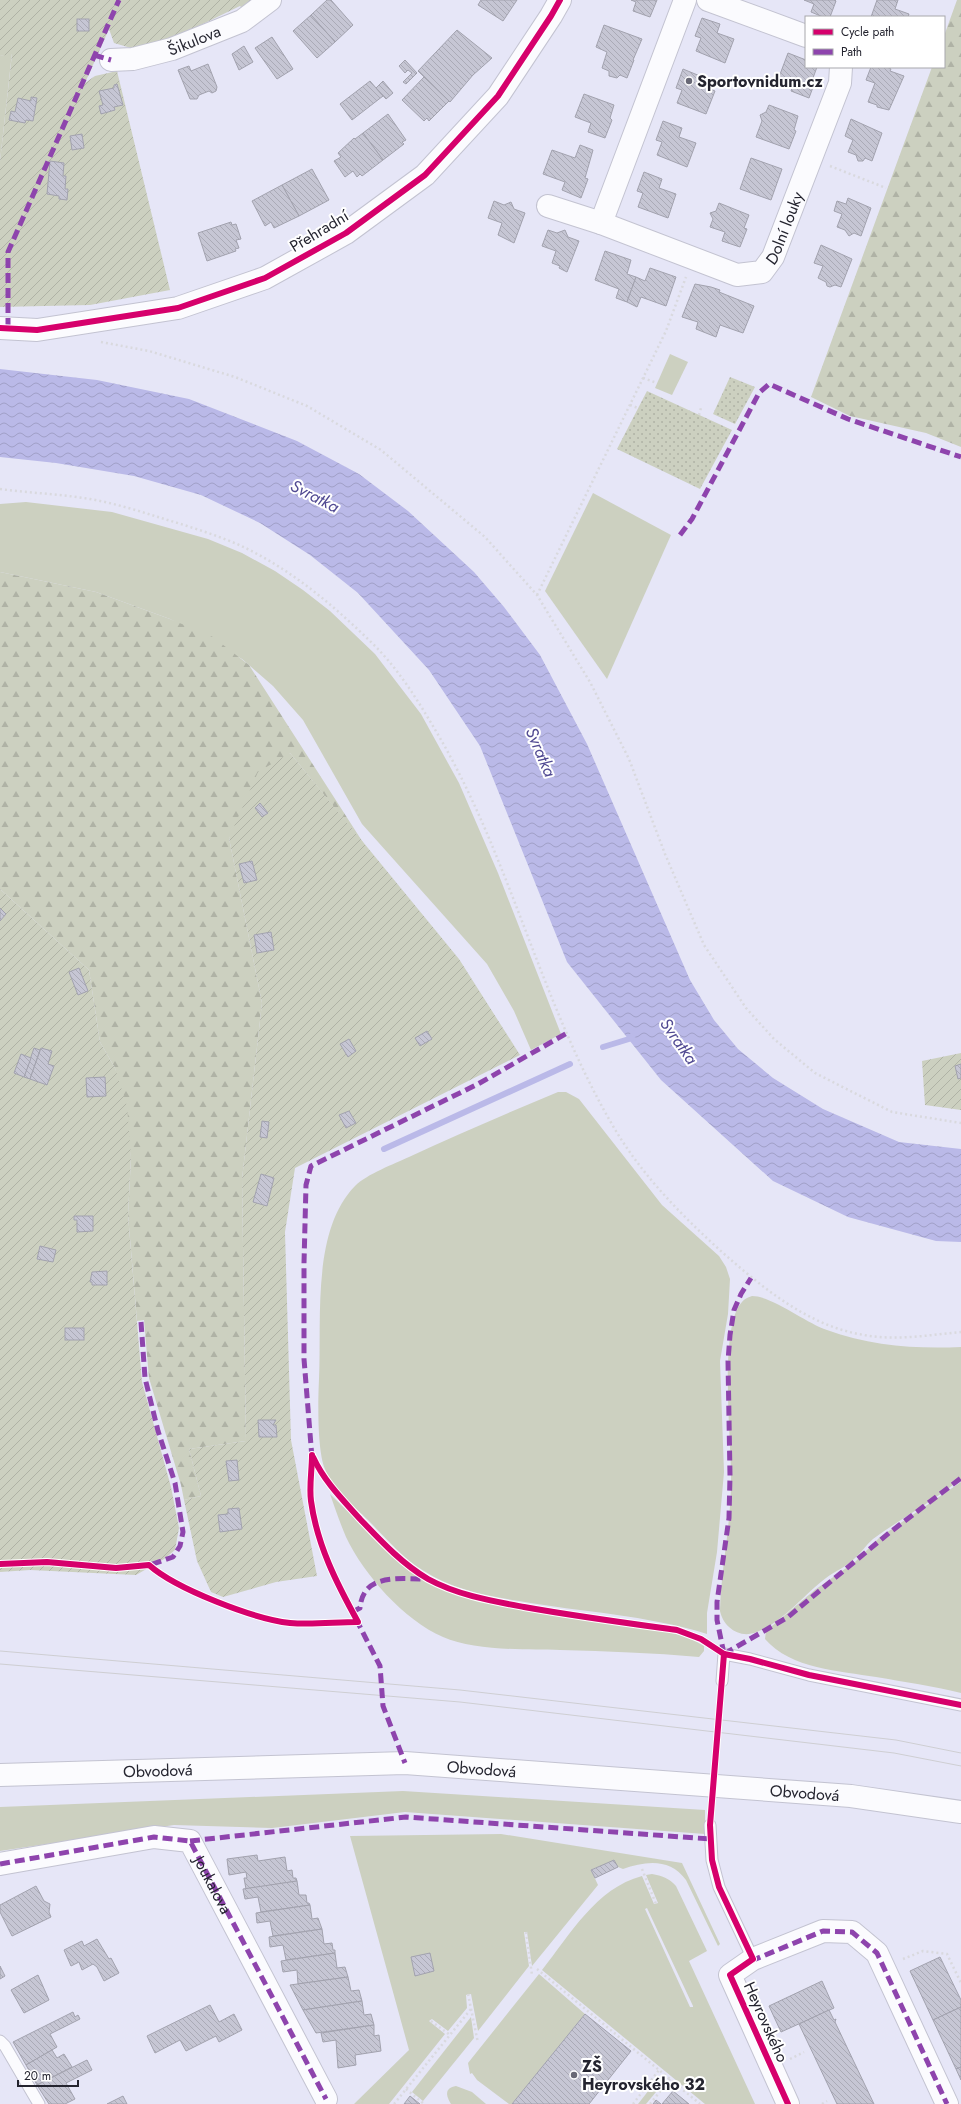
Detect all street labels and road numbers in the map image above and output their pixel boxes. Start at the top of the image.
street label: Šikulova [164,19,224,61]
street label: Dolní louky [760,187,809,269]
street label: Přehradní [285,204,354,258]
street label: Obvodová [446,1755,517,1783]
street label: Obvodová [123,1758,193,1783]
street label: Obvodová [769,1779,840,1807]
street label: Joukalova [187,1850,238,1918]
street label: Heyrovského [738,1978,794,2066]

